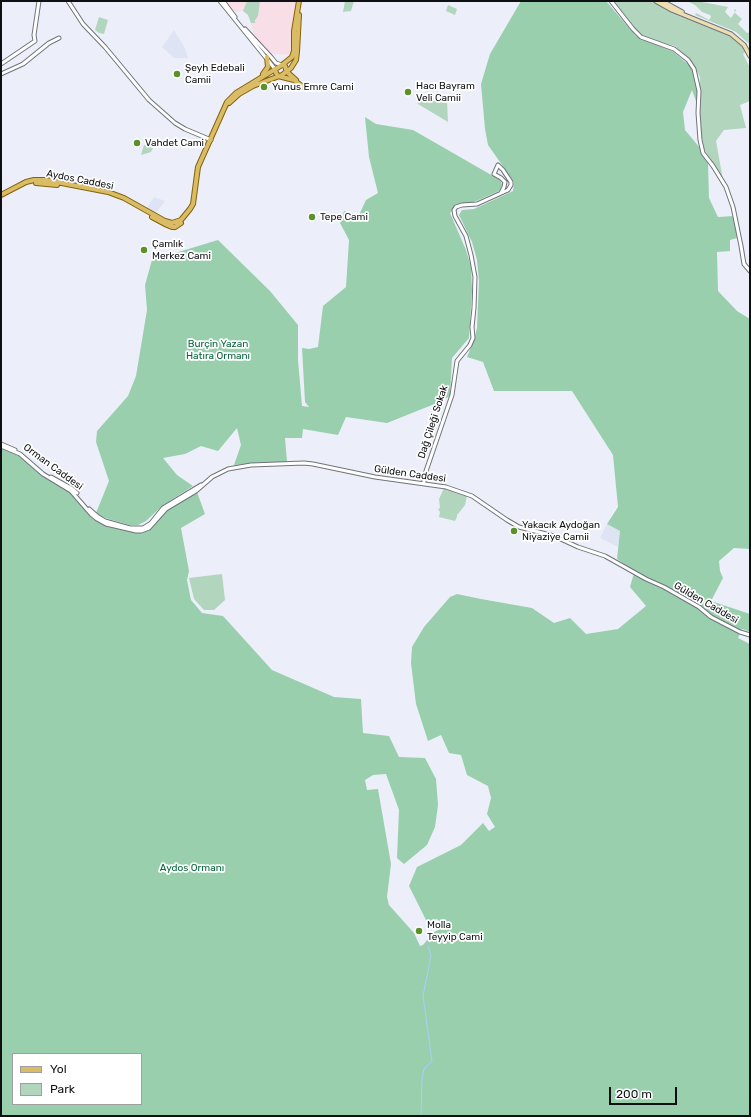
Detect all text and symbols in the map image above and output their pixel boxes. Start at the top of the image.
place label: Şeyh Edebali Camii [185,62,245,86]
marker: Şeyh Edebali Camii [172,69,182,79]
place label: Hacı Bayram Veli Camii [416,80,475,104]
place label: Yunus Emre Cami [272,81,354,93]
marker: Yunus Emre Cami [259,82,269,92]
marker: Hacı Bayram Veli Camii [403,87,413,97]
place label: Vahdet Cami [145,137,204,149]
marker: Vahdet Cami [132,138,142,148]
street label: Aydos Caddesi [45,168,115,192]
place label: Tepe Cami [320,211,368,223]
marker: Tepe Cami [307,212,317,222]
place label: Çamlık Merkez Cami [152,238,211,262]
marker: Çamlık Merkez Cami [139,245,149,255]
park label: Burçin Yazan Hatıra Ormanı [186,338,250,362]
street label: Dağ Çileği Sokak [415,384,451,460]
street label: Orman Caddesi [21,441,85,493]
street label: Gülden Caddesi [373,463,447,485]
place label: Yakacık Aydoğan Niyaziye Camii [522,519,600,542]
marker: Yakacık Aydoğan Niyaziye Camii [509,526,519,536]
street label: Gülden Caddesi [672,580,740,626]
park label: Aydos Ormanı [160,862,224,874]
place label: Molla Teyyip Cami [427,919,483,942]
marker: Molla Teyyip Cami [414,926,424,936]
legend [12,1053,142,1105]
text: Yol [50,1062,67,1076]
scale bar [611,1079,679,1105]
text: Park [50,1082,75,1096]
text: 200 m [616,1087,652,1101]

